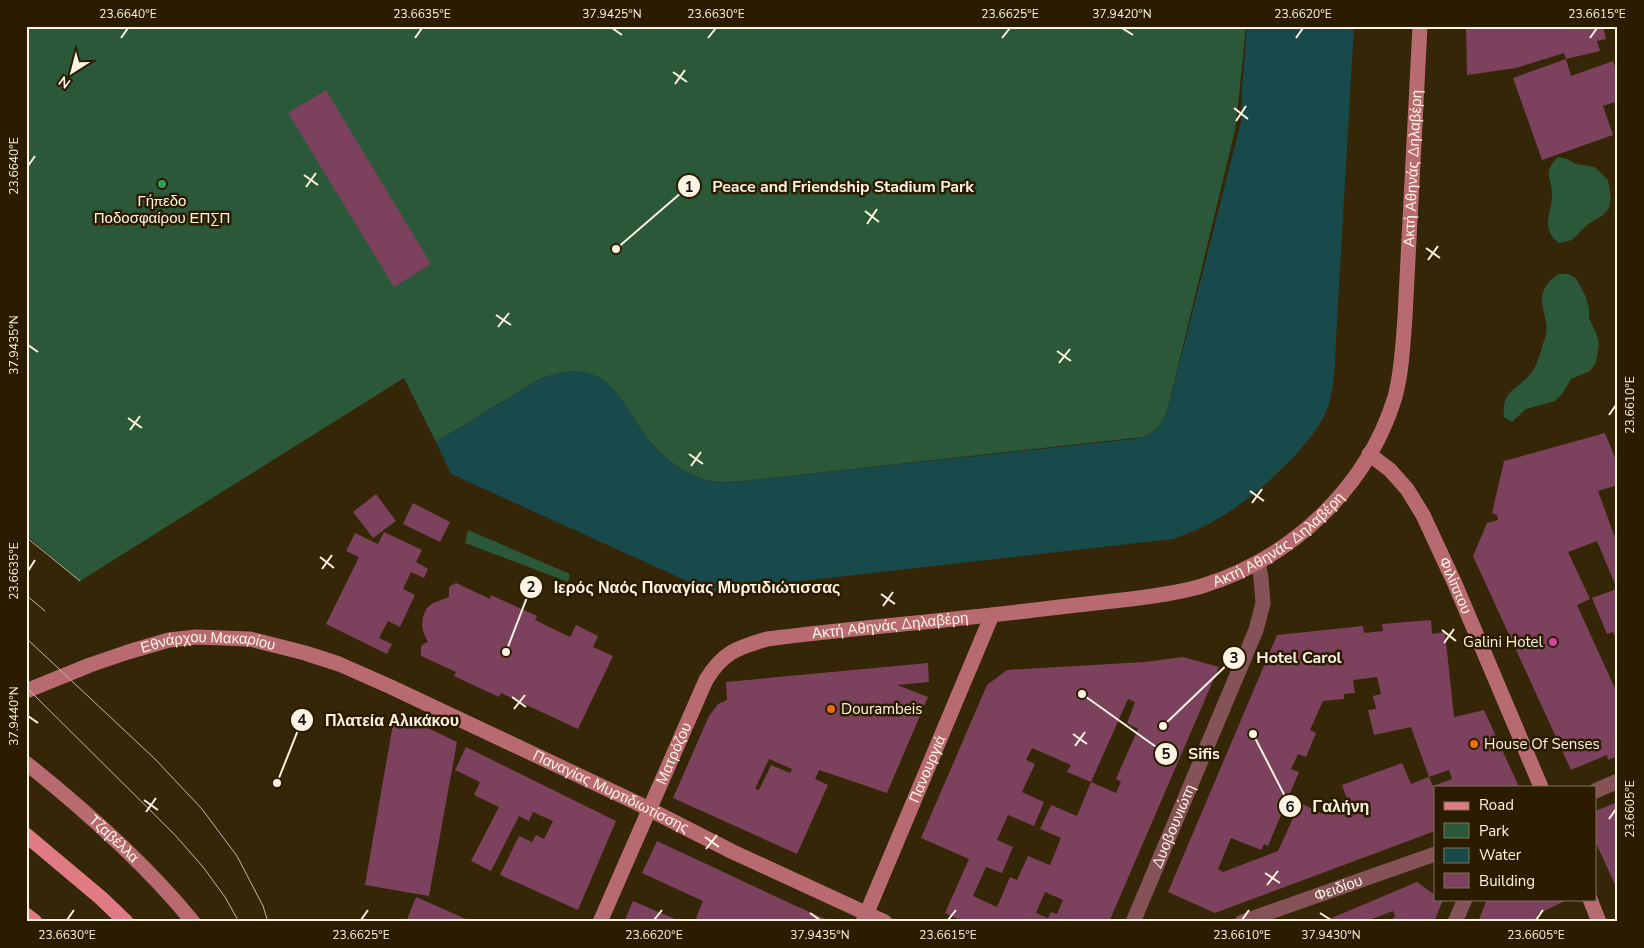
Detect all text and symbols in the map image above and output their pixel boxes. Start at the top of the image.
text: 23.6640°E [99,6,157,22]
text: 23.6635°E [393,6,451,22]
text: 37.9425°N [582,6,642,22]
text: 23.6630°E [687,6,745,22]
text: 23.6625°E [981,6,1039,22]
text: 37.9420°N [1092,6,1152,22]
text: 23.6620°E [1274,6,1332,22]
text: 23.6615°E [1568,6,1626,22]
north arrow [48,48,98,98]
text: N [55,71,74,93]
street label: Ακτή Αθηνάς Δηλαβέρη [1399,89,1427,247]
text: 23.6640°E [6,137,22,195]
callout: Peace and Friendship Stadium Park [677,171,983,202]
text: Peace and Friendship Stadium Park [712,176,974,198]
text: 1 [684,177,694,197]
marker: Γήπεδο Ποδοσφαίρου ΕΠΣΠ [156,178,168,190]
place label: Γήπεδο Ποδοσφαίρου ΕΠΣΠ [94,191,230,228]
text: 37.9435°N [6,315,22,375]
text: 23.6610°E [1622,376,1638,434]
street label: Ακτή Αθηνάς Δηλαβέρη [1210,488,1349,592]
text: 23.6635°E [6,542,22,600]
street label: Φιλίππου [1434,554,1477,617]
callout: Ιερός Ναός Παναγίας Μυρτιδιώτισσας [519,571,850,602]
text: 2 [526,577,536,597]
text: Ιερός Ναός Παναγίας Μυρτιδιώτισσας [554,577,840,599]
street label: Ακτή Αθηνάς Δηλαβέρη [811,607,969,644]
street label: Εθνάρχου Μακαρίου [138,627,278,658]
place label: Galini Hotel [1463,632,1544,652]
marker: Galini Hotel [1547,636,1559,648]
callout: Hotel Carol [1221,642,1351,673]
text: Hotel Carol [1256,647,1342,669]
text: 3 [1229,648,1239,668]
text: 37.9440°N [6,686,22,746]
place label: Dourambeis [841,699,922,719]
marker: Dourambeis [825,703,837,715]
callout: Πλατεία Αλικάκου [290,705,469,736]
text: 4 [297,710,307,730]
text: Πλατεία Αλικάκου [325,710,459,732]
street label: Ματρόζου [651,719,696,788]
street label: Πανουργιά [904,732,951,806]
place label: House Of Senses [1484,734,1600,754]
callout: Sifis [1153,738,1230,769]
marker: House Of Senses [1468,738,1480,750]
text: Sifis [1188,743,1220,765]
text: 5 [1161,744,1171,764]
street label: Παναγίας Μυρτιδιωτίσσης [530,745,692,838]
text: 23.6605°E [1622,780,1638,838]
street label: Δυοβουνιώτη [1147,781,1200,871]
legend [1434,786,1596,900]
callout: Γαλήνη [1278,791,1379,822]
text: Road [1479,795,1514,815]
text: Γαλήνη [1313,796,1369,818]
text: 6 [1285,797,1295,817]
street label: Τζαβέλλα [84,810,144,867]
text: Park [1479,821,1509,841]
text: Water [1479,845,1522,865]
street label: Φειδίου [1311,870,1365,906]
text: Building [1479,871,1535,891]
text: 23.6630°E [38,927,96,943]
text: 23.6625°E [332,927,390,943]
text: 23.6620°E [625,927,683,943]
text: 37.9435°N [790,927,850,943]
text: 23.6615°E [919,927,977,943]
text: 23.6610°E [1213,927,1271,943]
text: 37.9430°N [1301,927,1361,943]
text: 23.6605°E [1507,927,1565,943]

